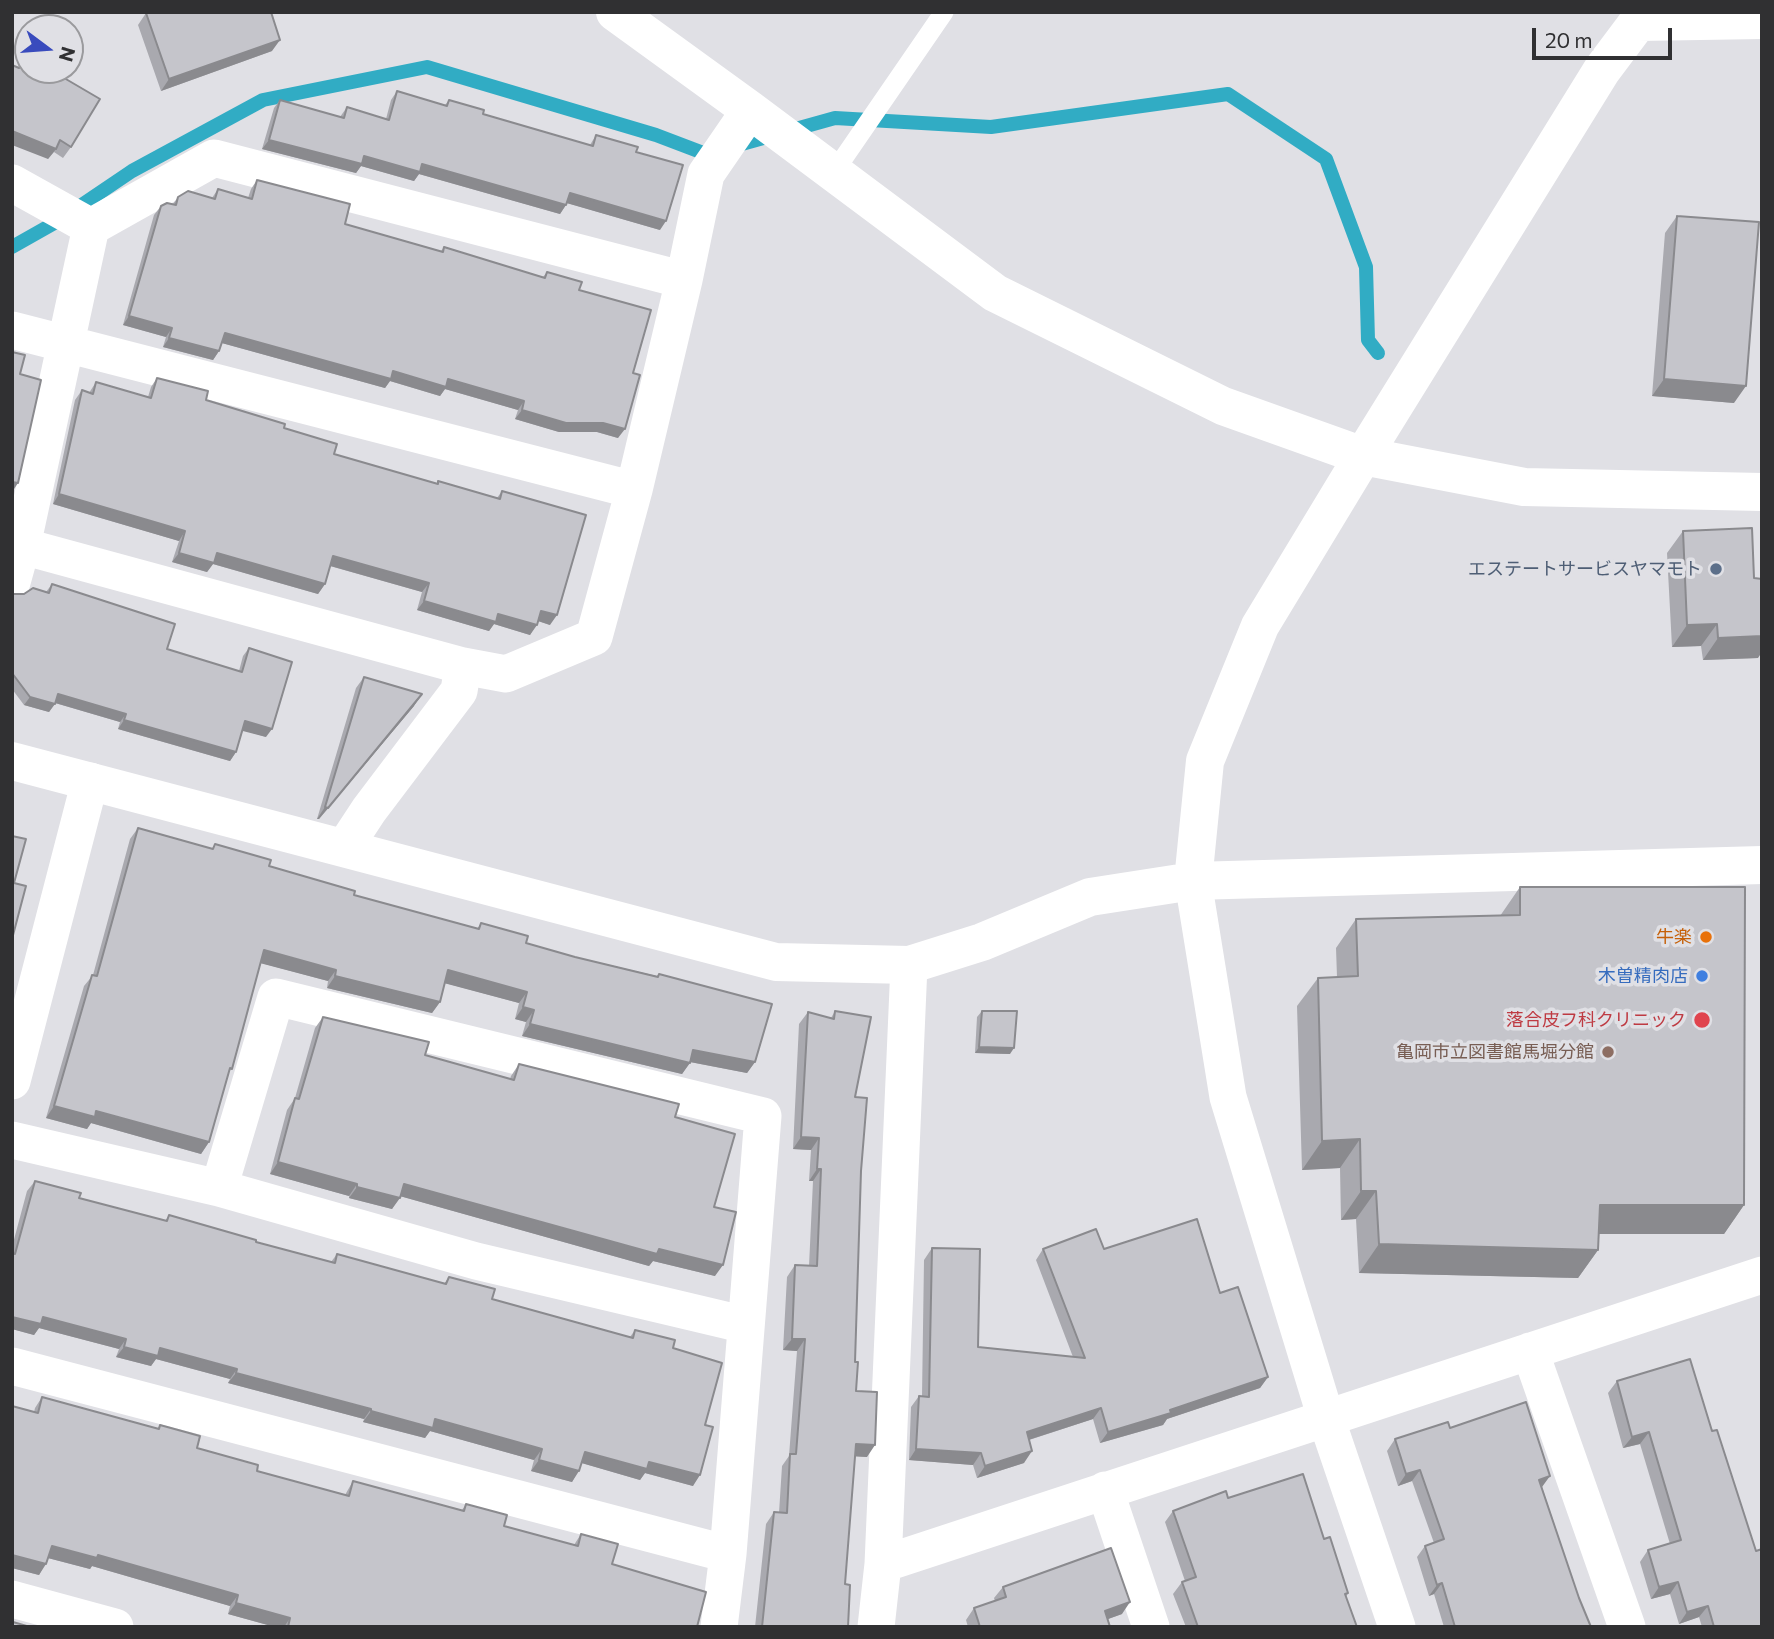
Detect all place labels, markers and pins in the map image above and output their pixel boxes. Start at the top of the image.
place label: エステートサービスヤマモト [1468,558,1702,580]
marker: エステートサービスヤマモト [1708,561,1724,577]
place label: 牛楽 [1656,926,1692,948]
marker: 牛楽 [1698,929,1714,945]
place label: 木曽精肉店 [1598,965,1688,987]
marker: 木曽精肉店 [1694,968,1710,984]
place label: 落合皮フ科クリニック [1506,1009,1686,1031]
marker: 落合皮フ科クリニック [1692,1010,1712,1030]
place label: 亀岡市立図書館馬堀分館 [1396,1041,1594,1063]
marker: 亀岡市立図書館馬堀分館 [1600,1044,1616,1060]

